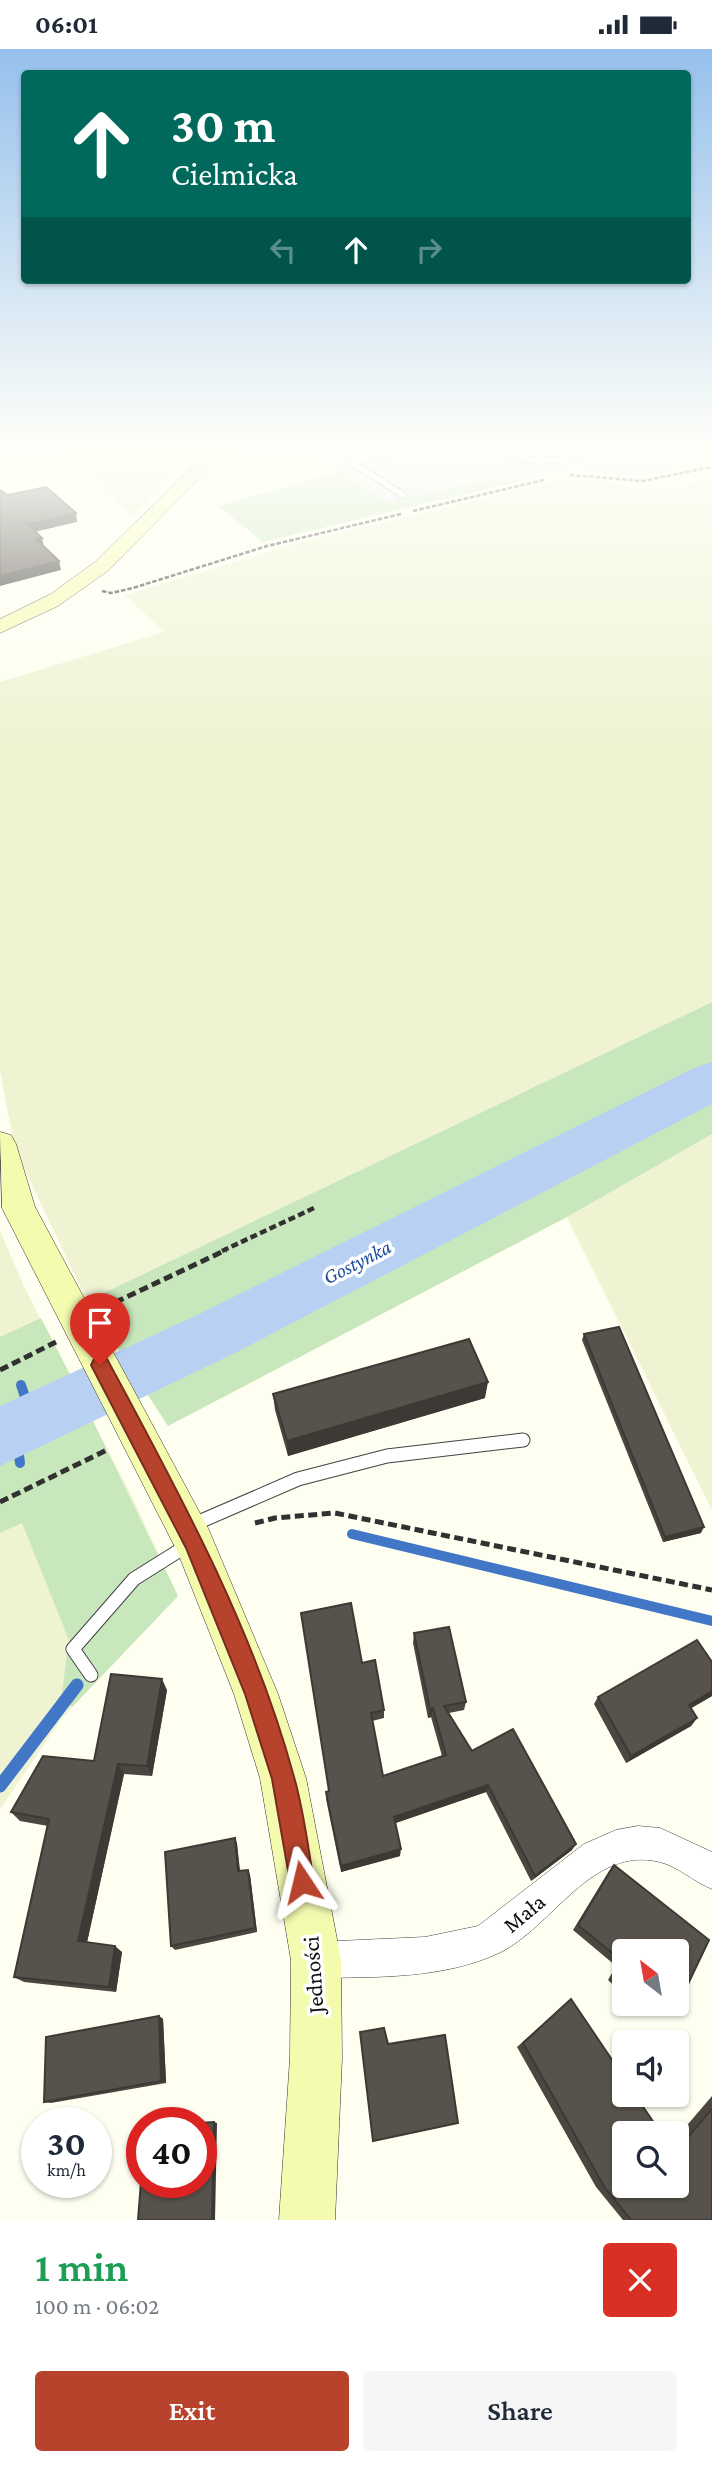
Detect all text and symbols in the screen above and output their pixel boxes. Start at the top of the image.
text: 06:01 [35,10,98,39]
icon: ahead [56,98,147,189]
text: 30 m [171,98,276,153]
text: Cielmicka [171,156,298,192]
icon: left [264,231,302,269]
icon: ahead [337,231,375,269]
icon: right [410,231,448,269]
water label: Gostynka [319,1235,395,1289]
pin [70,1293,130,1365]
icon: arrive [81,1304,119,1342]
position arrow [265,1845,339,1919]
street label: Mała [498,1888,550,1938]
street label: Jedności [297,1935,329,2017]
north arrow [612,1939,690,2016]
map controls [612,1939,689,2198]
button: sound [612,2030,689,2107]
speed limit sign: 40 [126,2107,217,2198]
button: search [612,2121,689,2198]
text: 30 [47,2124,86,2163]
text: km/h [47,2160,86,2180]
text: 1 min [35,2243,128,2290]
button: close [603,2243,677,2317]
text: 100 m · 06:02 [35,2293,159,2319]
button: Exit [35,2371,349,2451]
button: Share [363,2371,677,2451]

